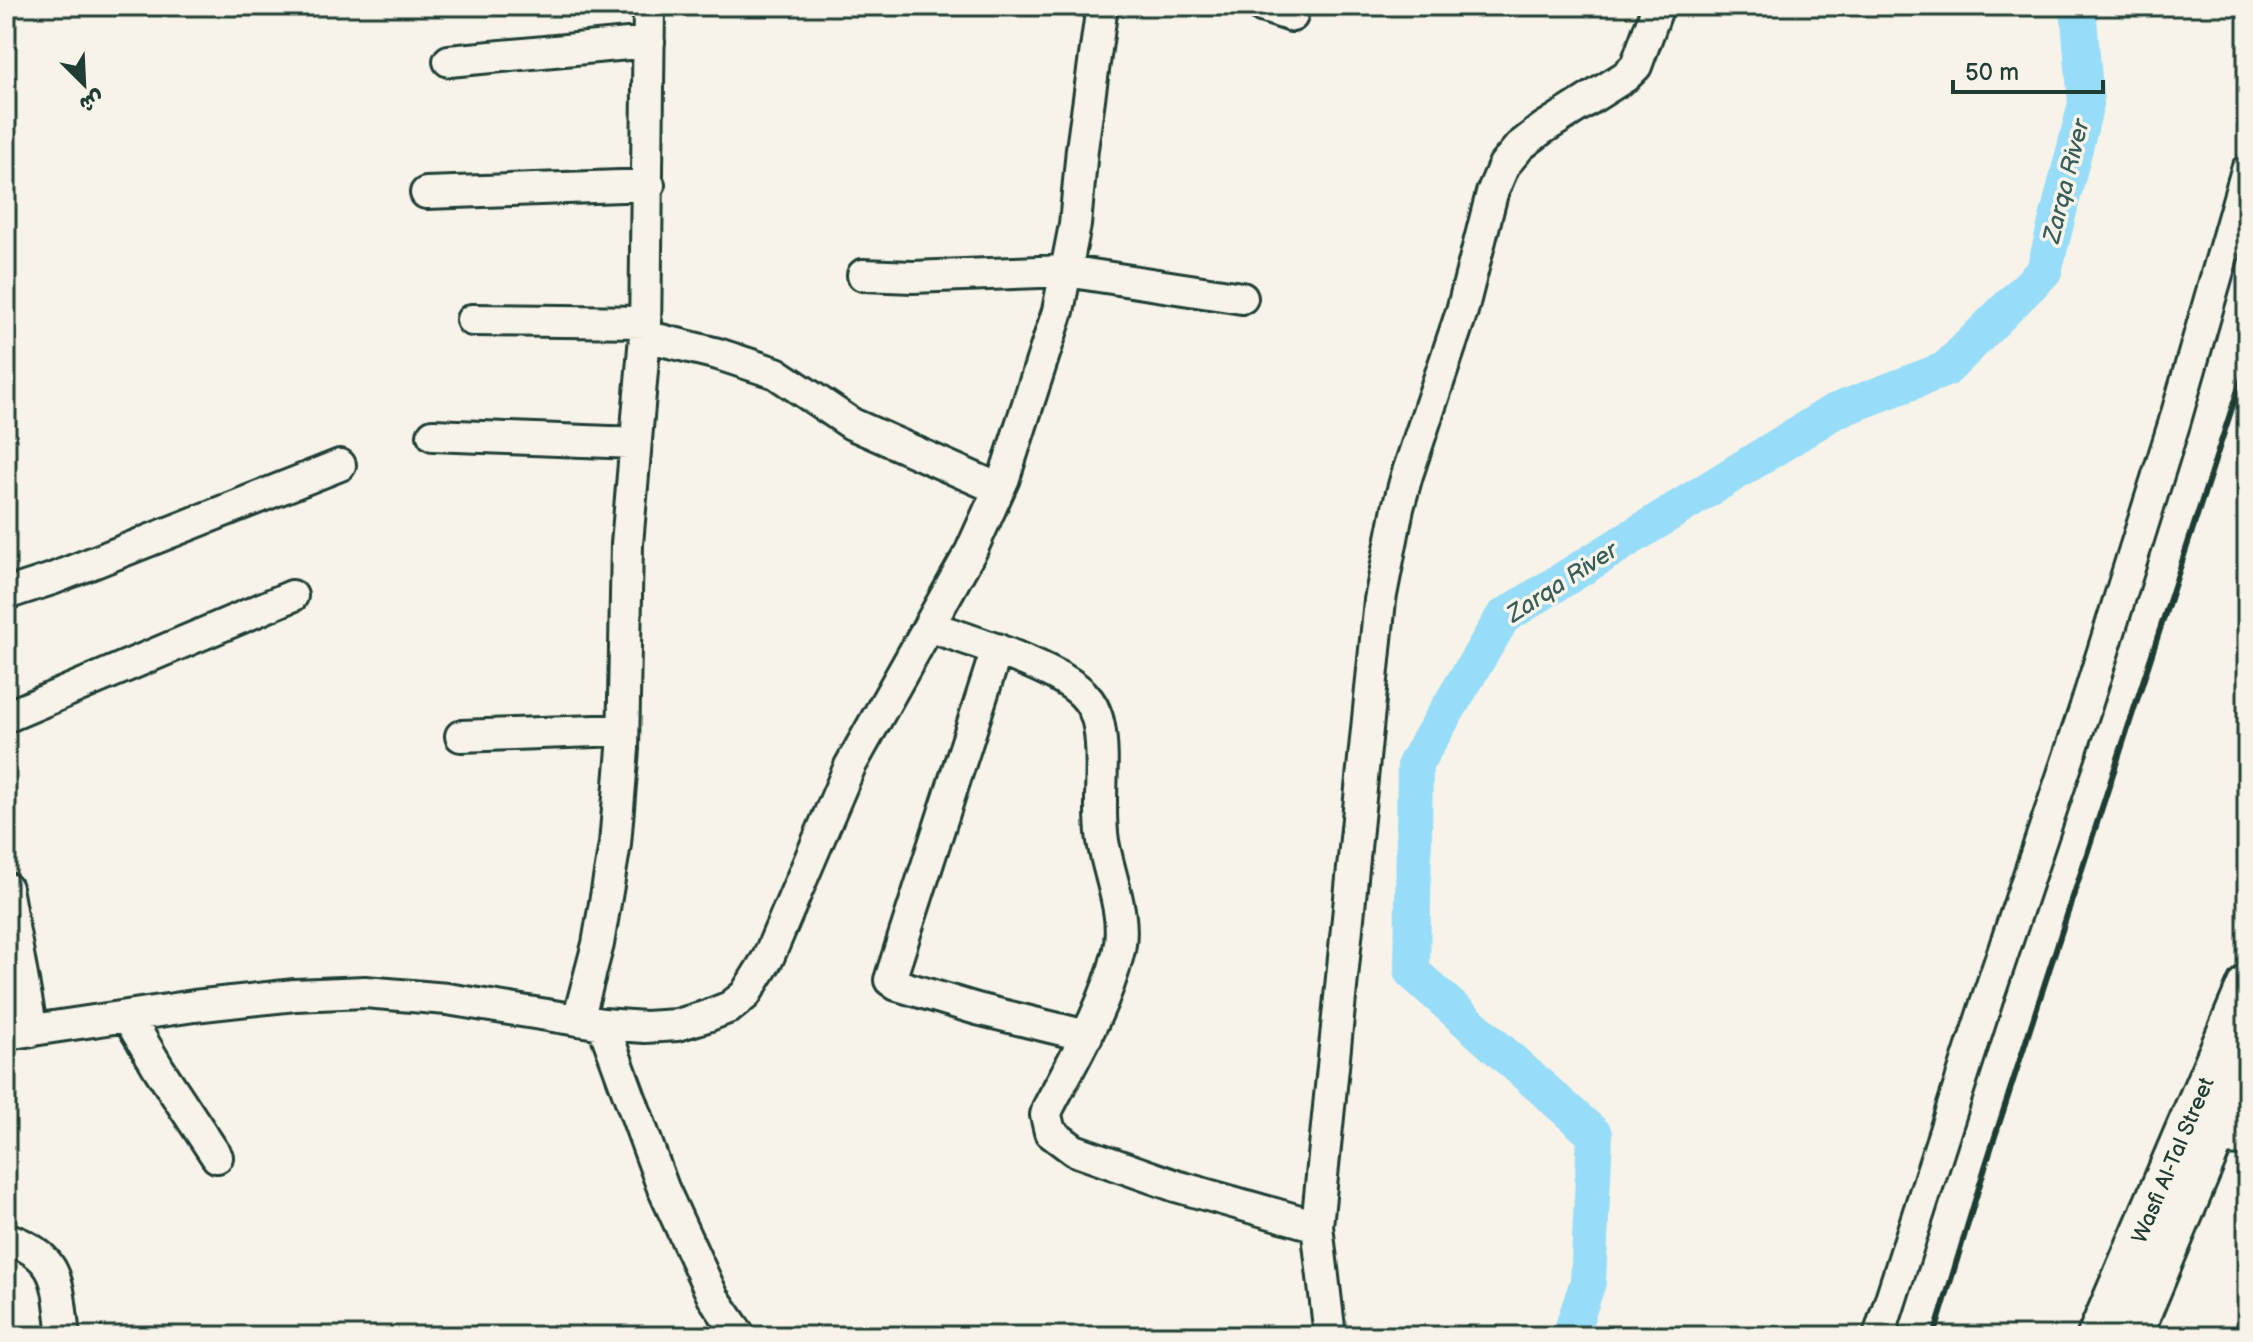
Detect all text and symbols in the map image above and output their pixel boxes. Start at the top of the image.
north arrow [44,44,124,124]
scale bar [1953,44,2103,94]
text: 50 m [1965,58,2019,87]
text: ش [75,84,108,118]
water label: Zarqa River [2037,114,2096,247]
water label: Zarqa River [1501,535,1625,629]
street label: Wasfi Al-Tal Street [2126,1073,2221,1248]

